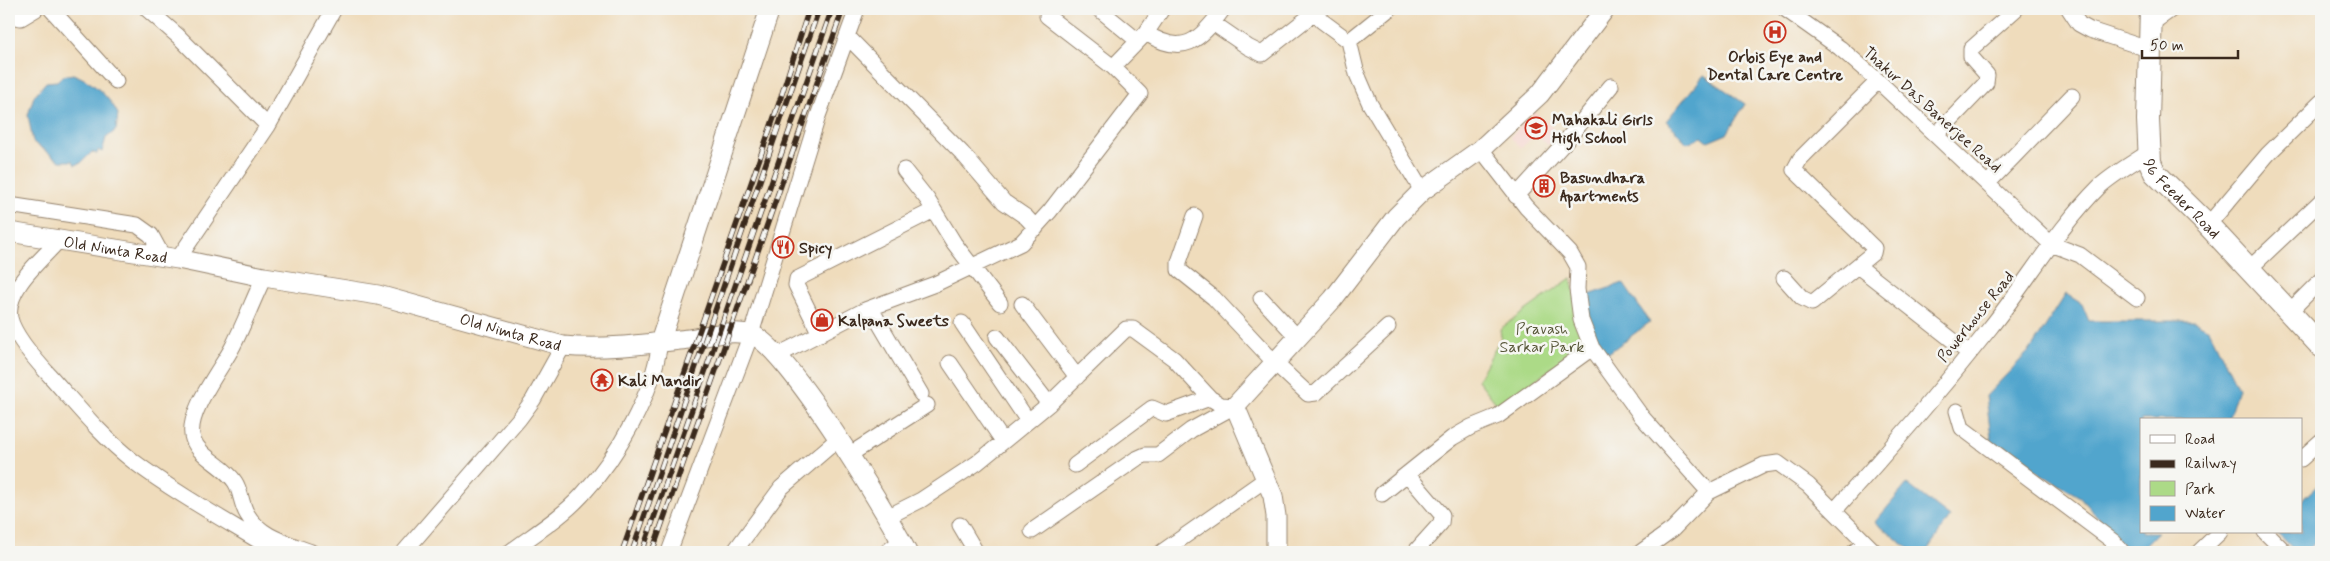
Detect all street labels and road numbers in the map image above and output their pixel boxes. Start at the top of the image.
street label: Thakur Das Banerjee Road [1858,42,2006,178]
street label: 96 Feeder Road [2138,155,2225,244]
street label: Old Nimta Road [62,232,169,269]
street label: Powerhouse Road [1933,267,2019,367]
street label: Old Nimta Road [457,309,563,357]

